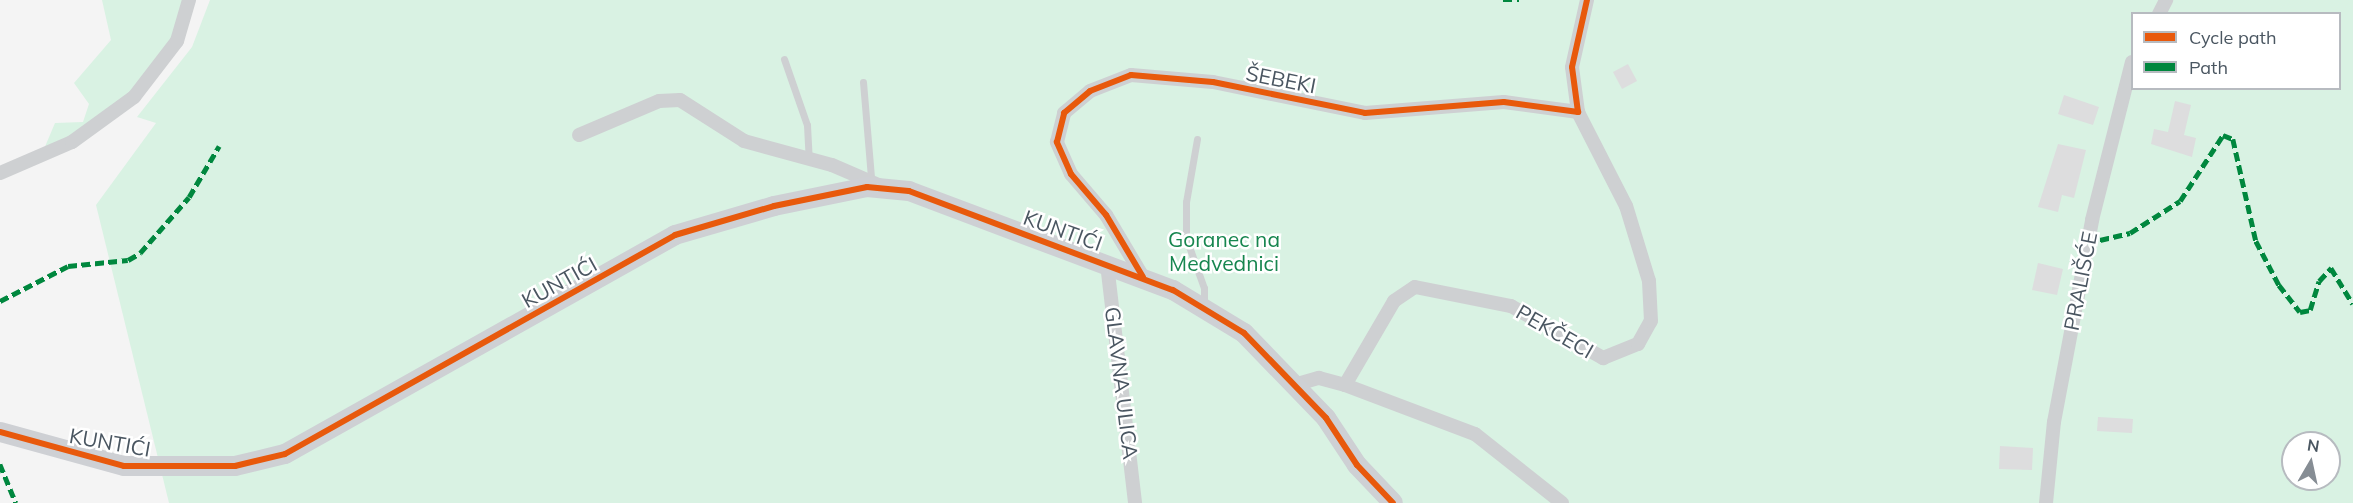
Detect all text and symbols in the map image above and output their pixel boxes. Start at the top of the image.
legend [2131,12,2341,90]
text: Cycle path [2189,26,2276,49]
text: Path [2189,56,2228,79]
street label: ŠEBEKI [1244,60,1318,98]
street label: KUNTIĆI [1020,204,1106,256]
park label: Goranec na Medvednici [1168,226,1280,276]
street label: PRALIŠĆE [2058,229,2102,333]
street label: KUNTIĆI [517,251,601,313]
street label: PEKČECI [1512,299,1598,363]
street label: GLAVNA ULICA [1100,305,1144,461]
street label: KUNTIĆI [67,422,153,462]
north arrow [2281,431,2341,491]
text: N [2306,434,2321,456]

